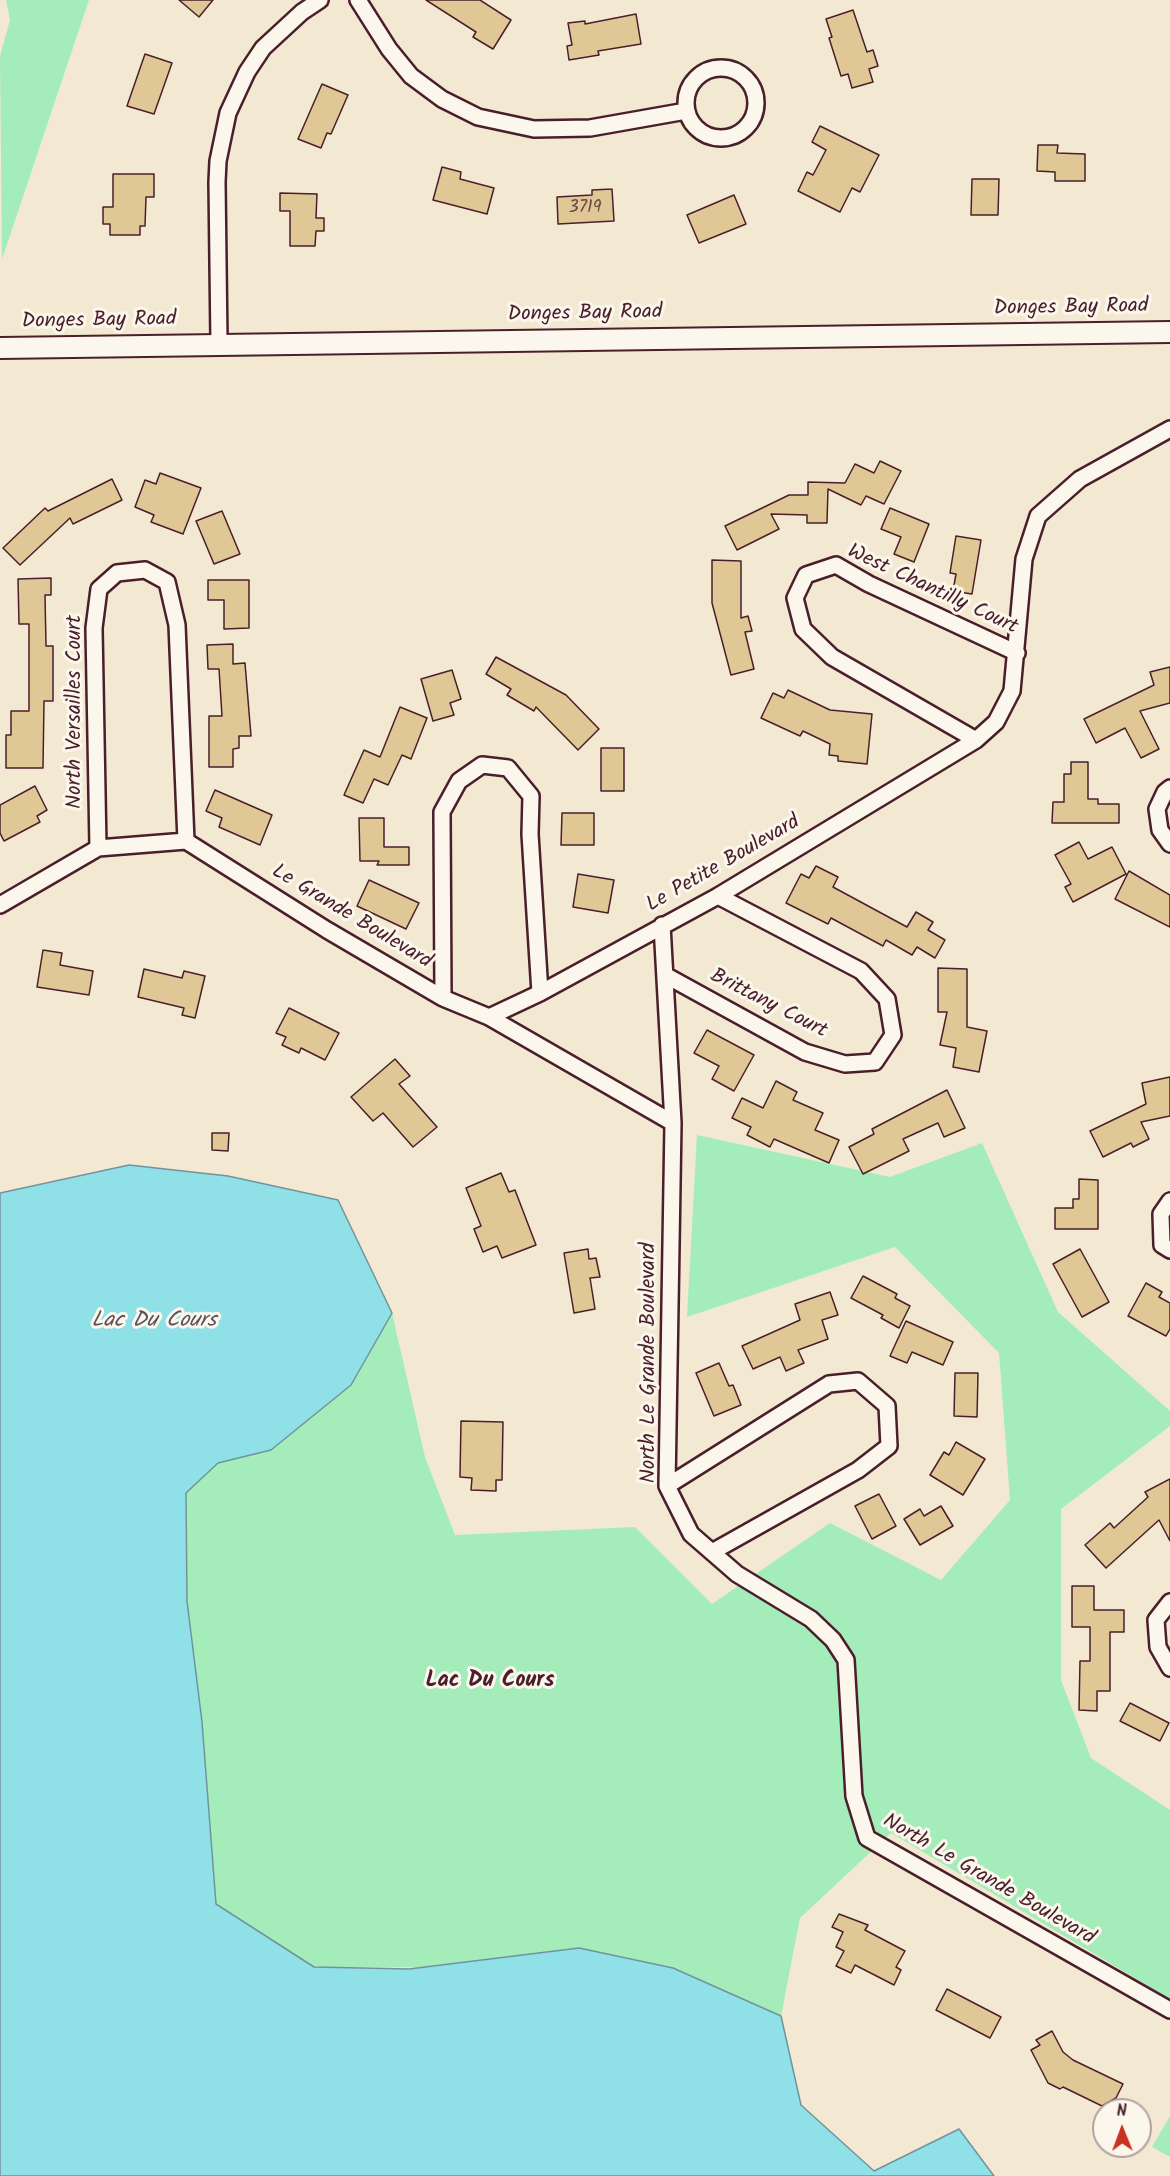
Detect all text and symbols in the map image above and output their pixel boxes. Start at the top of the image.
house number: 3719 [568,198,602,220]
street label: Donges Bay Road [993,295,1149,323]
street label: Donges Bay Road [507,301,663,329]
street label: Donges Bay Road [21,308,177,336]
street label: West Chantilly Court [843,540,1021,642]
street label: North Versailles Court [63,615,89,809]
street label: Le Petite Boulevard [643,811,805,919]
street label: Le Grande Boulevard [266,860,436,976]
street label: Brittany Court [705,965,831,1045]
street label: North Le Grande Boulevard [637,1243,663,1483]
water label: Lac Du Cours [92,1309,216,1335]
district label: Lac Du Cours [426,1669,554,1695]
street label: North Le Grande Boulevard [877,1810,1099,1952]
north arrow [1092,2098,1152,2158]
text: N [1116,2099,1127,2124]

